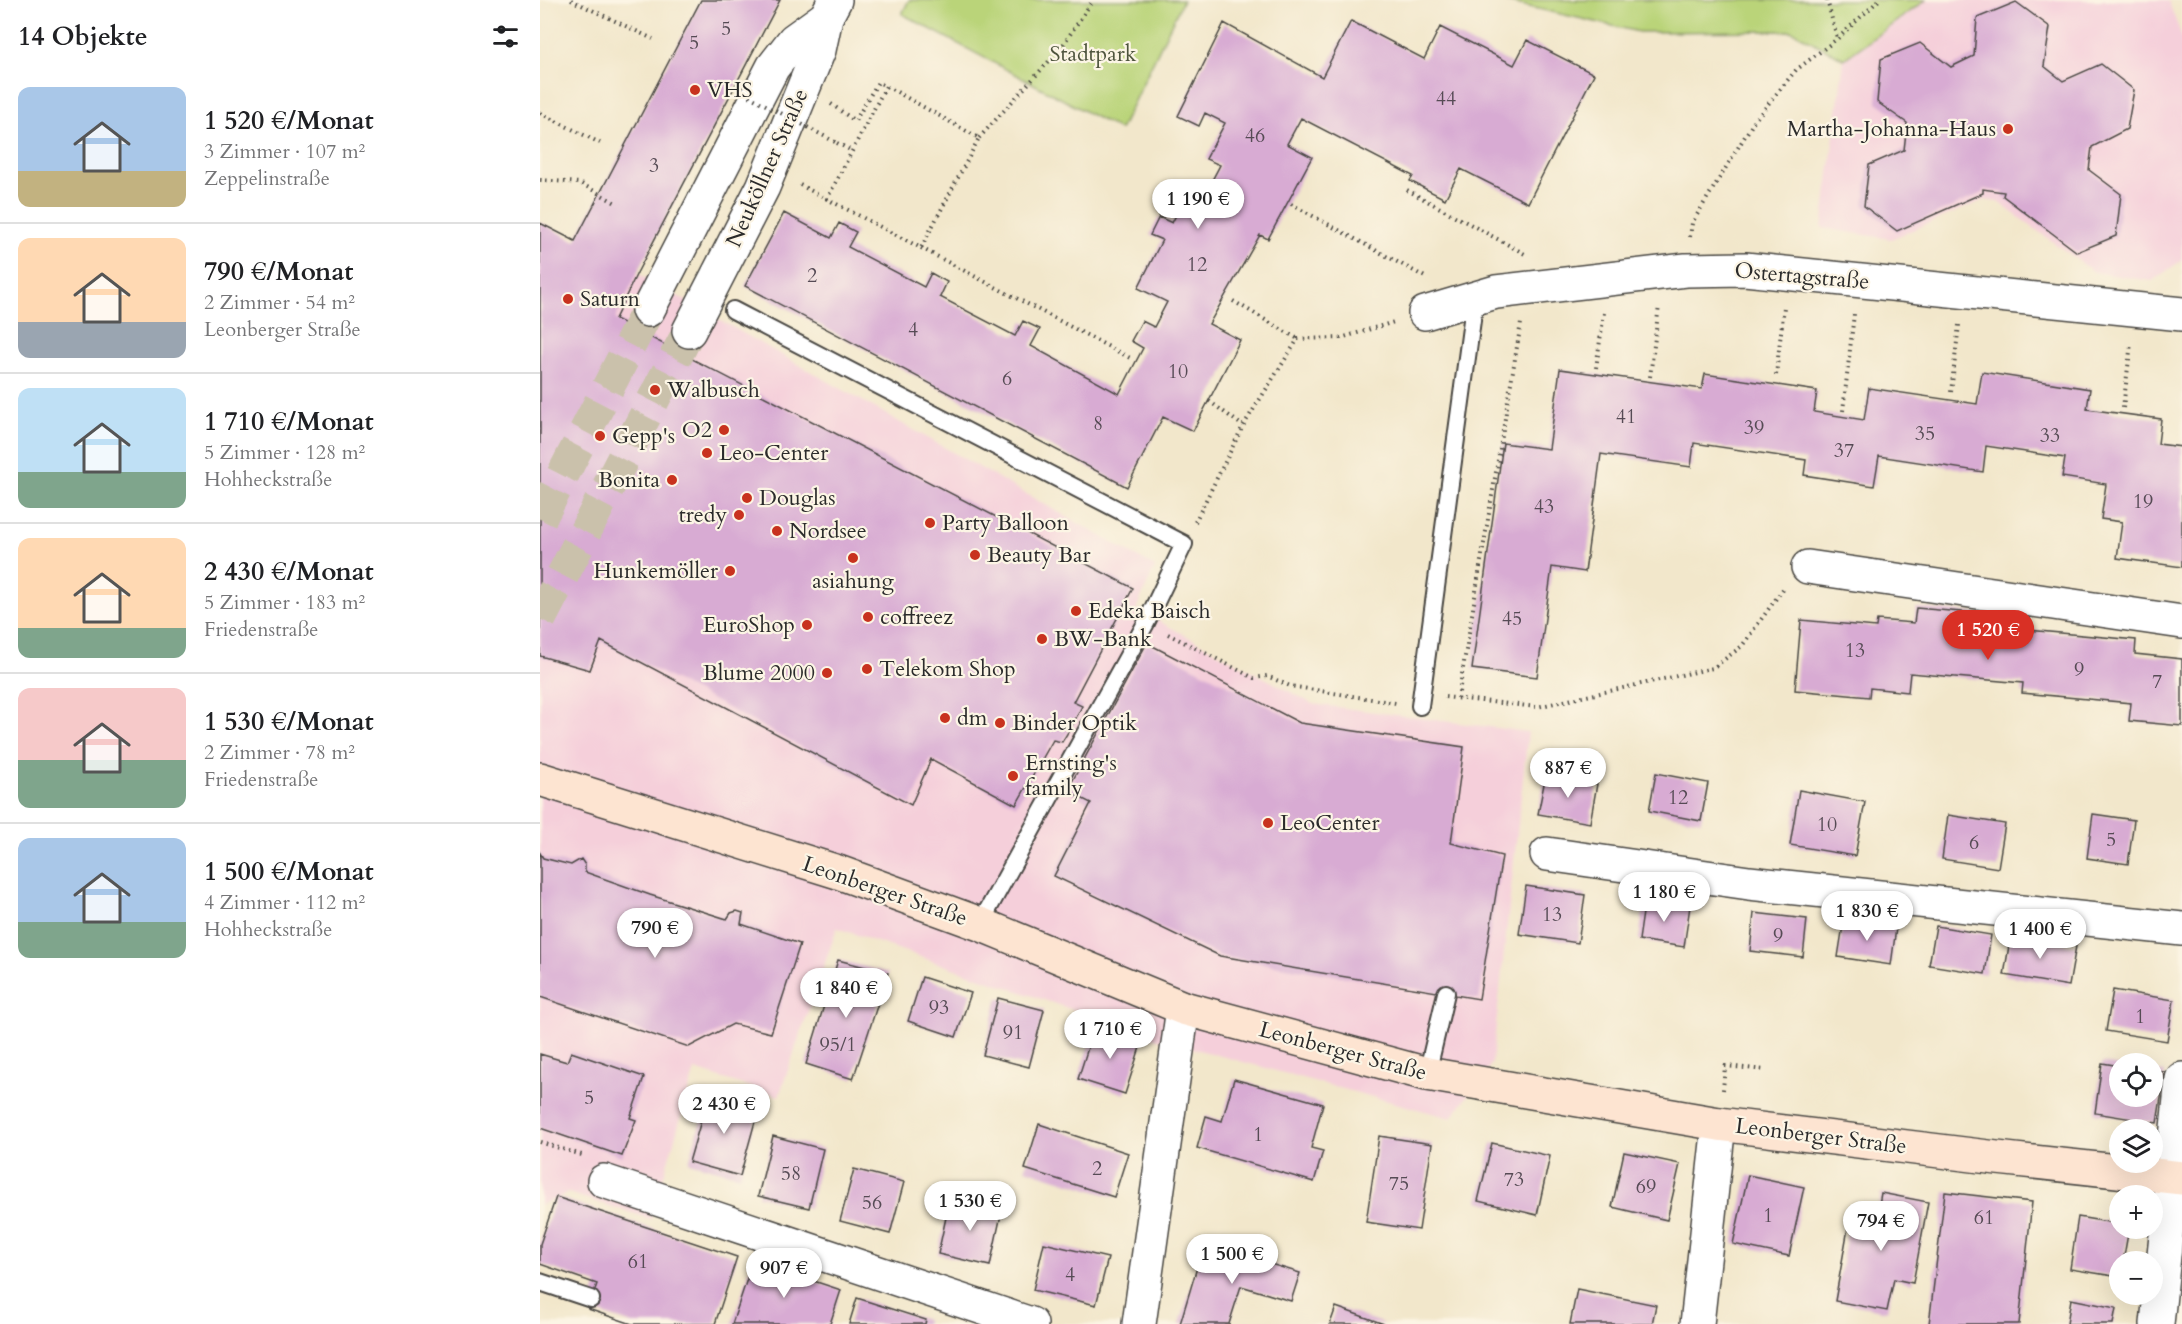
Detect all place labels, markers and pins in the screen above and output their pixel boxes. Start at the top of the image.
place label: VHS [707,75,753,105]
marker: VHS [688,83,702,97]
place label: Martha-Johanna-Haus [1787,114,1996,144]
marker: Martha-Johanna-Haus [2001,122,2015,136]
pin: 1 190 € [1143,179,1253,230]
place label: Saturn [580,284,641,314]
marker: Saturn [561,292,575,306]
place label: Walbusch [666,375,760,405]
marker: Walbusch [648,383,662,397]
place label: O2 [682,415,712,445]
place label: Gepp's [612,421,675,451]
marker: O2 [717,423,731,437]
marker: Gepp's [593,429,607,443]
place label: Leo-Center [719,438,829,468]
marker: Leo-Center [700,446,714,460]
place label: Bonita [598,465,660,495]
marker: Bonita [665,473,679,487]
place label: Douglas [759,483,836,513]
marker: Douglas [740,491,754,505]
place label: tredy [679,500,727,530]
marker: tredy [732,508,746,522]
place label: Party Balloon [942,508,1069,538]
place label: Nordsee [789,516,867,546]
marker: Party Balloon [923,516,937,530]
marker: Nordsee [770,524,784,538]
place label: Beauty Bar [987,540,1091,570]
marker: Beauty Bar [968,548,982,562]
marker: asiahung [846,551,860,565]
place label: Hunkemöller [594,556,719,586]
marker: Hunkemöller [723,564,737,578]
place label: asiahung [812,566,894,596]
place label: Edeka Baisch [1088,596,1211,626]
place label: coffreez [880,602,953,632]
marker: Edeka Baisch [1069,604,1083,618]
place label: EuroShop [703,610,795,640]
marker: coffreez [861,610,875,624]
pin: 1 520 € [1933,610,2043,661]
marker: EuroShop [800,618,814,632]
place label: BW-Bank [1054,624,1152,654]
marker: BW-Bank [1035,632,1049,646]
place label: Telekom Shop [879,654,1016,684]
place label: Blume 2000 [703,658,815,688]
marker: Telekom Shop [860,662,874,676]
marker: Blume 2000 [820,666,834,680]
place label: dm [957,703,988,733]
place label: Binder Optik [1012,708,1137,738]
marker: dm [938,711,952,725]
marker: Binder Optik [993,716,1007,730]
place label: Ernsting's family [1025,748,1117,803]
pin: 887 € [1526,748,1610,799]
marker: Ernsting's family [1006,769,1020,783]
place label: LeoCenter [1280,808,1380,838]
marker: LeoCenter [1261,816,1275,830]
pin: 1 180 € [1609,872,1719,923]
pin: 1 830 € [1812,891,1922,942]
pin: 790 € [613,908,697,959]
pin: 1 400 € [1985,909,2095,960]
pin: 1 840 € [791,968,901,1019]
pin: 1 710 € [1055,1009,1165,1060]
pin: 2 430 € [669,1084,779,1135]
pin: 1 530 € [915,1181,1025,1232]
pin: 794 € [1839,1201,1923,1252]
pin: 1 500 € [1177,1234,1287,1285]
pin: 907 € [742,1248,826,1299]

